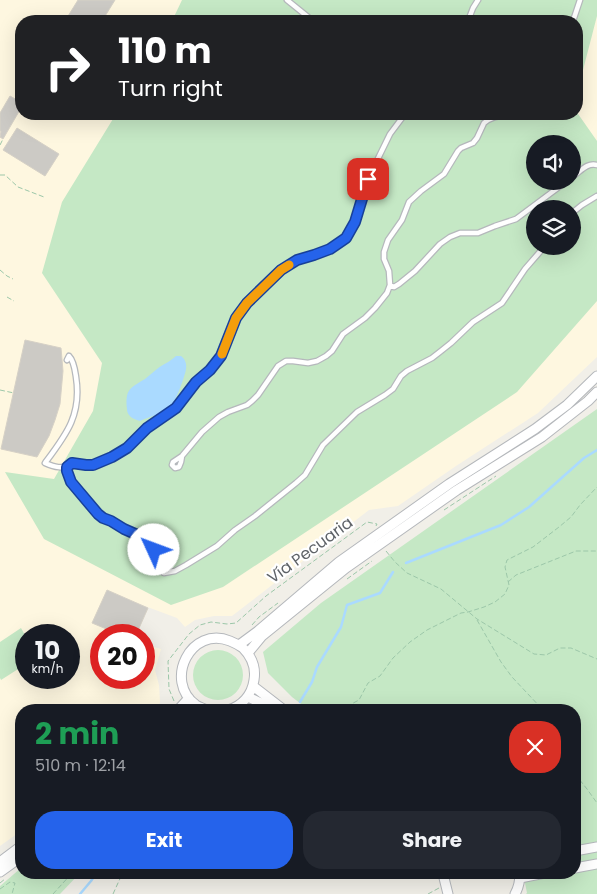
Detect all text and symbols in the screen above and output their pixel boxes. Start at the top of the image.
text: 110 m [118,26,212,75]
icon: right [35,35,100,100]
text: Turn right [118,73,223,104]
map controls [526,135,581,255]
button: sound [526,135,581,190]
pin [347,158,389,200]
icon: arrive [354,165,382,193]
button: layers [526,200,581,255]
street label: Vía Pecuaria [263,511,357,589]
position arrow [127,523,179,575]
speed limit sign: 20 [90,624,155,689]
text: 10 [35,633,60,668]
text: km/h [32,660,63,677]
text: 2 min [35,712,119,755]
button: close [509,721,561,773]
text: 510 m · 12:14 [35,754,126,777]
button: Exit [35,811,293,869]
button: Share [303,811,561,869]

